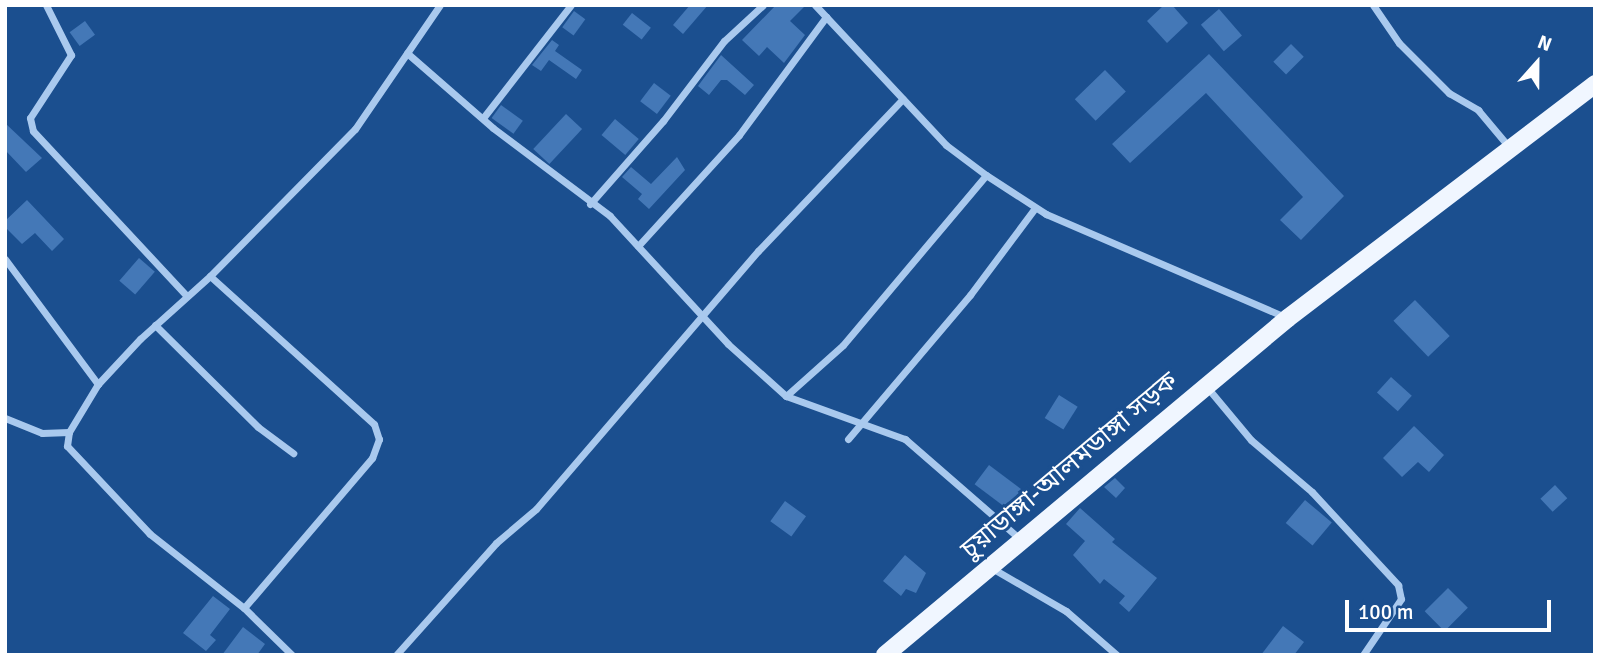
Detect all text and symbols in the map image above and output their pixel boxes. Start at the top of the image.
north arrow [1502,28,1572,98]
text: N [1534,30,1555,57]
street label: চুয়াডাঙ্গা-আলমডাঙ্গা সড়ক [955,366,1185,566]
scale bar [1348,586,1554,630]
text: 100 m [1358,599,1413,625]

